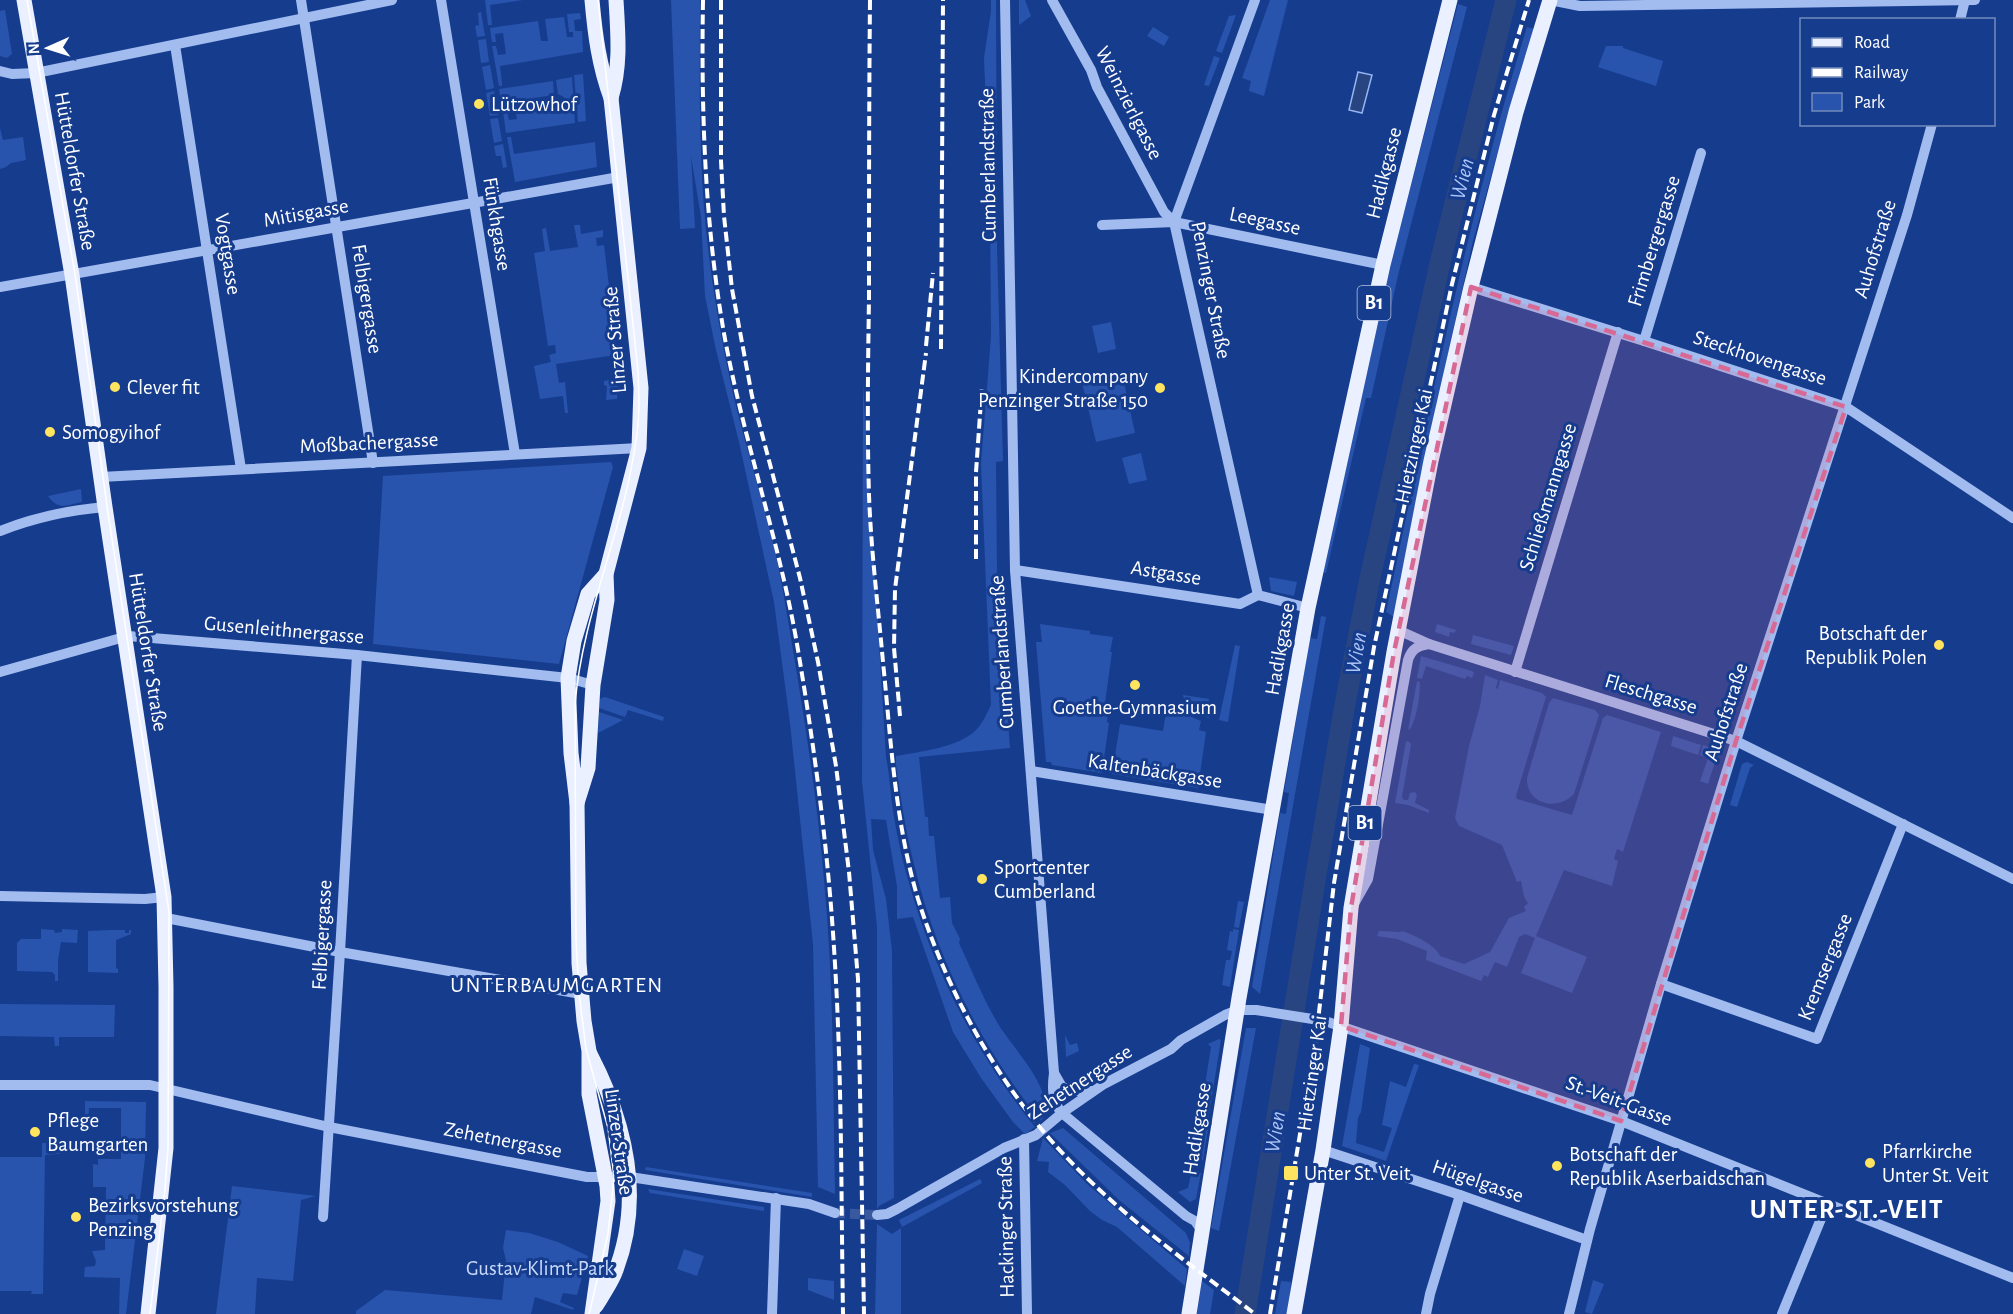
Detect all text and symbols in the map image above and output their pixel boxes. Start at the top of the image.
north arrow [18,18,78,78]
legend [1800,18,1995,126]
text: Road [1854,34,1890,52]
text: N [26,43,42,55]
street label: Weinzierlgasse [1092,43,1166,163]
text: Railway [1854,64,1909,82]
street label: Cumberlandstraße [976,88,1000,242]
street label: Hütteldorfer Straße [51,90,99,252]
place label: Lützowhof [491,94,578,115]
text: Park [1854,94,1886,112]
marker: Lützowhof [472,97,486,111]
street label: Hadikgasse [1362,125,1406,221]
water label: Wien [1446,156,1478,202]
street label: Frimbergergasse [1624,173,1684,309]
street label: Fünkhgasse [479,176,515,272]
street label: Mitisgasse [262,195,350,231]
street label: Auhofstraße [1850,197,1900,301]
street label: Leegasse [1227,203,1303,239]
street label: Vogtgasse [211,212,245,296]
street label: Penzinger Straße [1187,220,1235,360]
street label: Felbigergasse [348,243,386,355]
street label: Linzer Straße [600,286,630,394]
road number: B1 [1358,286,1390,320]
street label: Steckhovengasse [1691,327,1829,389]
place label: Kindercompany Penzinger Straße 150 [978,366,1148,411]
place label: Clever fit [127,377,200,398]
marker: Clever fit [108,380,122,394]
marker: Kindercompany Penzinger Straße 150 [1153,381,1167,395]
street label: Hietzinger Kai [1392,387,1436,505]
street label: Schließmanngasse [1516,421,1580,573]
place label: Somogyihof [62,422,162,443]
marker: Somogyihof [43,425,57,439]
street label: Moßbachergasse [299,429,439,457]
street label: Astgasse [1129,557,1203,589]
street label: Hütteldorfer Straße [125,571,171,733]
street label: Cumberlandstraße [986,575,1018,729]
street label: Hadikgasse [1262,601,1298,697]
street label: Gusenleithnergasse [203,613,365,647]
place label: Botschaft der Republik Polen [1805,623,1927,668]
water label: Wien [1342,630,1370,676]
marker: Botschaft der Republik Polen [1932,638,1946,652]
street label: Auhofstraße [1700,660,1752,764]
street label: Fleschgasse [1602,670,1700,718]
marker: Goethe-Gymnasium [1128,678,1142,692]
place label: Goethe-Gymnasium [1053,697,1217,718]
street label: Kaltenbäckgasse [1086,750,1224,792]
road number: B1 [1348,806,1382,840]
place label: Sportcenter Cumberland [994,857,1096,902]
marker: Sportcenter Cumberland [975,872,989,886]
street label: Felbigergasse [309,879,335,991]
street label: Kremsergasse [1794,910,1856,1024]
district label: UNTERBAUMGARTEN [450,974,664,996]
street label: Hietzinger Kai [1293,1014,1331,1132]
street label: Zehetnergasse [1024,1041,1136,1123]
street label: St.-Veit-Gasse [1563,1072,1675,1130]
street label: Hadikgasse [1179,1081,1215,1177]
street label: Linzer Straße [601,1087,637,1197]
water label: Wien [1261,1109,1289,1155]
place label: Pflege Baumgarten [47,1110,148,1155]
street label: Zehetnergasse [442,1118,564,1162]
marker: Pflege Baumgarten [28,1125,42,1139]
place label: Pfarrkirche Unter St. Veit [1882,1141,1989,1186]
place label: Botschaft der Republik Aserbaidschan [1569,1144,1765,1189]
street label: Hackinger Straße [994,1156,1018,1298]
street label: Hügelgasse [1430,1156,1526,1206]
marker: Pfarrkirche Unter St. Veit [1863,1156,1877,1170]
marker: Botschaft der Republik Aserbaidschan [1550,1159,1564,1173]
place label: Unter St. Veit [1304,1163,1411,1184]
marker: Unter St. Veit [1282,1164,1300,1182]
place label: Bezirksvorstehung Penzing [88,1195,239,1240]
district label: UNTER-ST.-VEIT [1750,1196,1944,1223]
marker: Bezirksvorstehung Penzing [69,1210,83,1224]
park label: Gustav-Klimt-Park [466,1258,614,1279]

